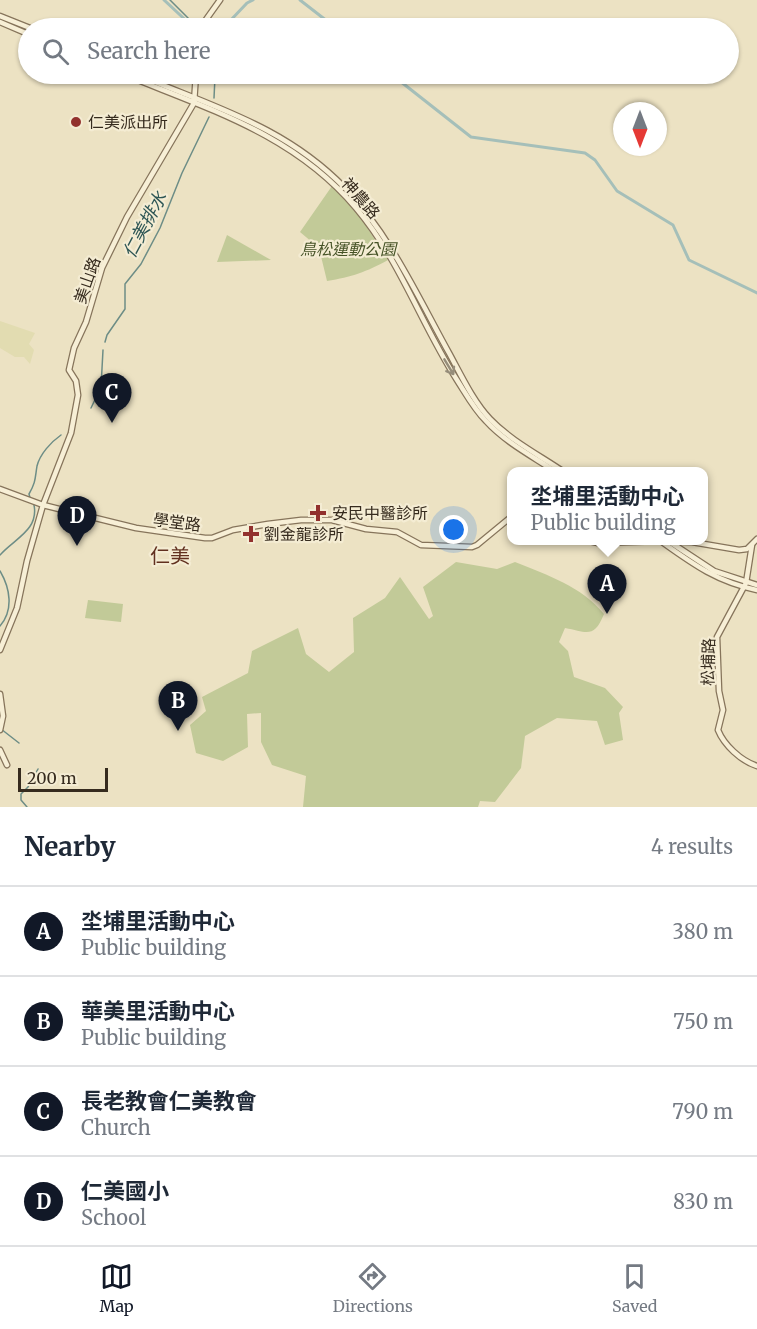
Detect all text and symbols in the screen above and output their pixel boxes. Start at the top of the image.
search box [18,18,739,84]
icon: search [39,35,72,68]
text: Search here [87,37,210,65]
north arrow [613,102,667,156]
place label: 仁美派出所 [88,112,168,132]
marker: 仁美派出所 [69,115,83,129]
street label: 神農路 [338,173,384,223]
water label: 仁美排水 [118,187,172,262]
park label: 鳥松運動公園 [300,239,398,259]
street label: 美山路 [70,254,104,306]
one-way arrow [443,358,455,375]
pin: C [92,374,132,423]
popup [507,467,708,545]
text: 坔埔里活動中心 [530,482,685,510]
pin: D [58,496,97,546]
place label: 安民中醫診所 [332,503,428,523]
marker: 安民中醫診所 [309,504,327,522]
street label: 學堂路 [152,509,202,535]
text: Public building [530,510,676,535]
your location [439,515,468,544]
place label: 劉金龍診所 [264,524,344,544]
marker: 劉金龍診所 [242,525,260,543]
district label: 仁美 [150,543,190,568]
pin: A [588,564,626,614]
street label: 松埔路 [698,638,718,686]
pin: B [158,682,198,731]
scale bar [18,765,108,792]
text: 200 m [27,768,77,788]
text: Nearby [24,830,116,863]
text: 4 results [651,834,733,859]
text: 坔埔里活動中心 [81,907,235,935]
text: A [36,919,51,944]
text: 380 m [672,919,733,944]
text: Public building [81,935,226,960]
text: 華美里活動中心 [81,997,235,1025]
text: B [37,1009,50,1034]
text: 750 m [673,1009,733,1034]
text: Public building [81,1025,226,1050]
text: 長老教會仁美教會 [81,1087,257,1115]
text: C [37,1099,50,1124]
text: 790 m [672,1099,733,1124]
text: Church [81,1115,151,1140]
text: 仁美國小 [81,1177,169,1205]
text: D [36,1189,51,1214]
text: 830 m [673,1189,733,1214]
text: School [81,1205,146,1230]
tab: Map [100,1260,134,1316]
tab: Directions [333,1260,413,1316]
tab: Saved [612,1260,657,1316]

